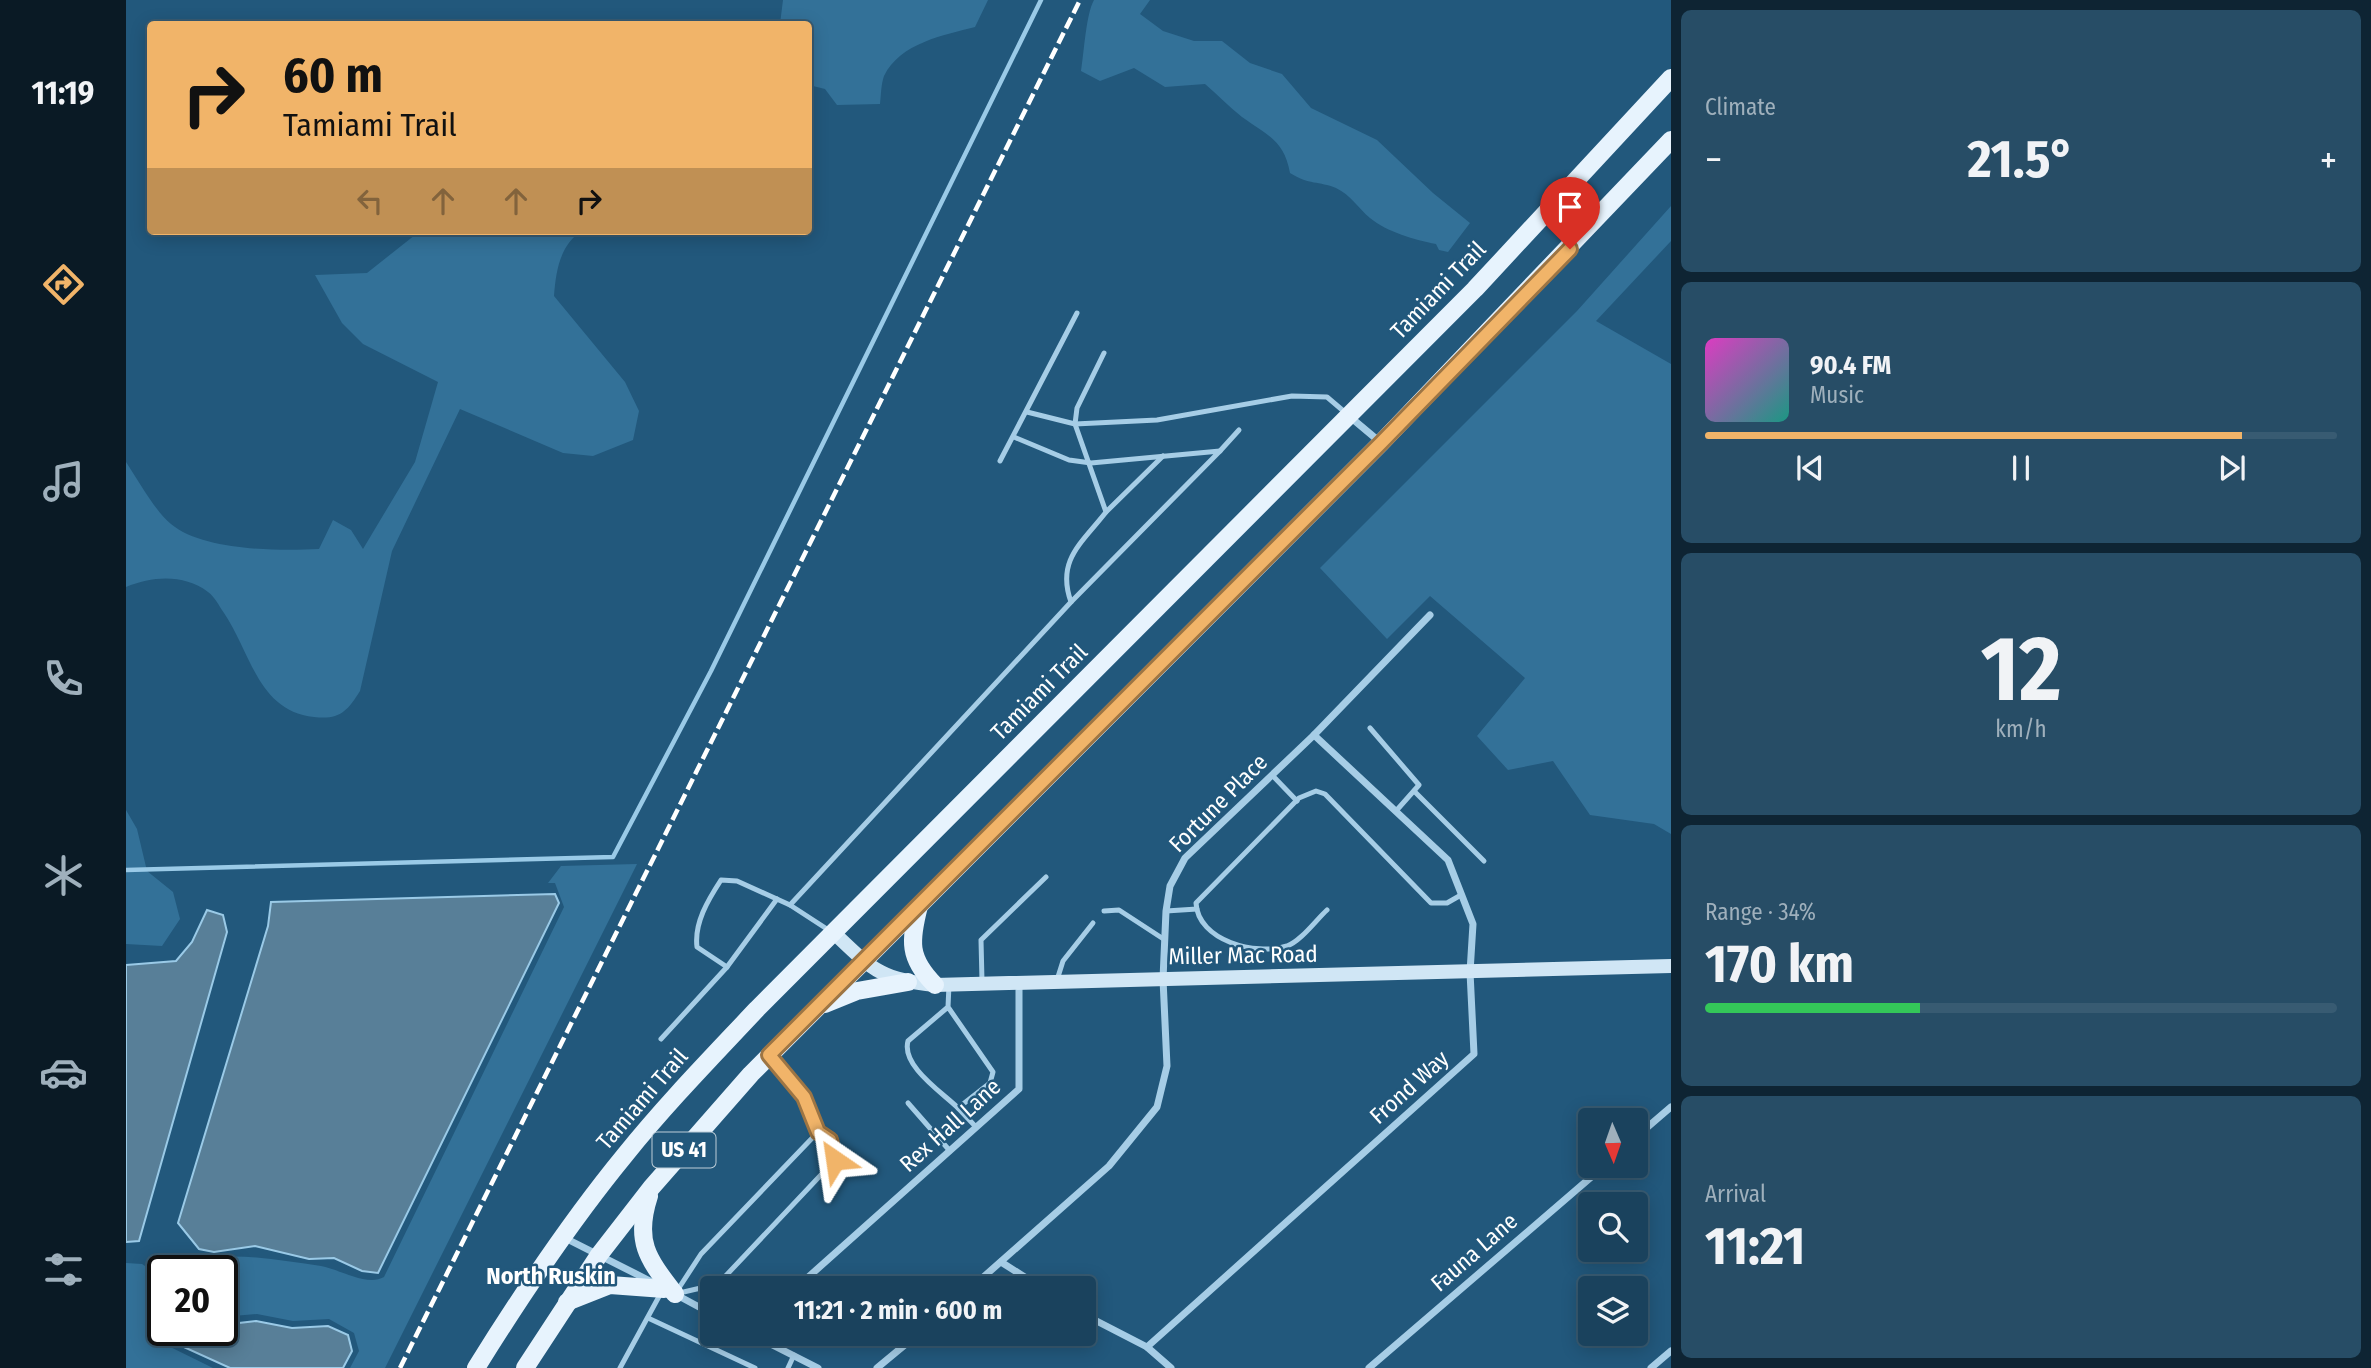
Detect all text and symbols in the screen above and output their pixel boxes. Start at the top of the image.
text: 60 m [283,46,383,105]
icon: right [168,49,259,140]
text: 11:19 [32,74,94,112]
text: Climate [1705,93,1776,121]
text: Tamiami Trail [283,106,457,144]
text: 21.5° [1967,128,2074,191]
text: − [1705,137,1722,183]
text: + [2320,137,2337,183]
pin [1540,177,1600,249]
icon: left [351,182,389,220]
icon: ahead [424,182,462,220]
icon: ahead [497,182,535,220]
icon: right [570,182,608,220]
icon: arrive [1551,188,1589,226]
street label: Tamiami Trail [1385,235,1491,345]
icon: directions [39,260,88,309]
text: 90.4 FM [1810,350,1891,381]
text: Music [1810,381,1864,409]
icon: previous [1791,449,1829,487]
icon: pause [2002,449,2040,487]
icon: next [2213,449,2251,487]
icon: music [39,457,88,506]
text: 12 [1981,615,2061,724]
street label: Tamiami Trail [985,638,1093,746]
icon: phone [39,654,88,703]
text: km/h [1995,715,2047,743]
street label: Fortune Place [1163,748,1273,858]
icon: climate [39,851,88,900]
text: Range · 34% [1705,898,1816,926]
text: 170 km [1705,933,1854,996]
street label: Miller Mac Road [1168,940,1318,970]
street label: Tamiami Trail [590,1043,694,1155]
street label: Frond Way [1364,1044,1455,1130]
icon: car [39,1048,88,1097]
street label: Rex Hall Lane [894,1072,1006,1178]
north arrow [1578,1108,1648,1178]
map controls [1578,1108,1648,1346]
position arrow [798,1123,872,1197]
road number: US 41 [652,1132,716,1168]
text: Arrival [1705,1180,1766,1208]
button: search [1578,1192,1648,1262]
street label: Fauna Lane [1425,1207,1523,1297]
text: 11:21 [1705,1215,1805,1278]
icon: filters [39,1245,88,1294]
speed limit sign: 20 [147,1255,238,1346]
district label: North Ruskin [486,1262,616,1290]
button: layers [1578,1276,1648,1346]
text: 11:21 · 2 min · 600 m [794,1295,1002,1326]

